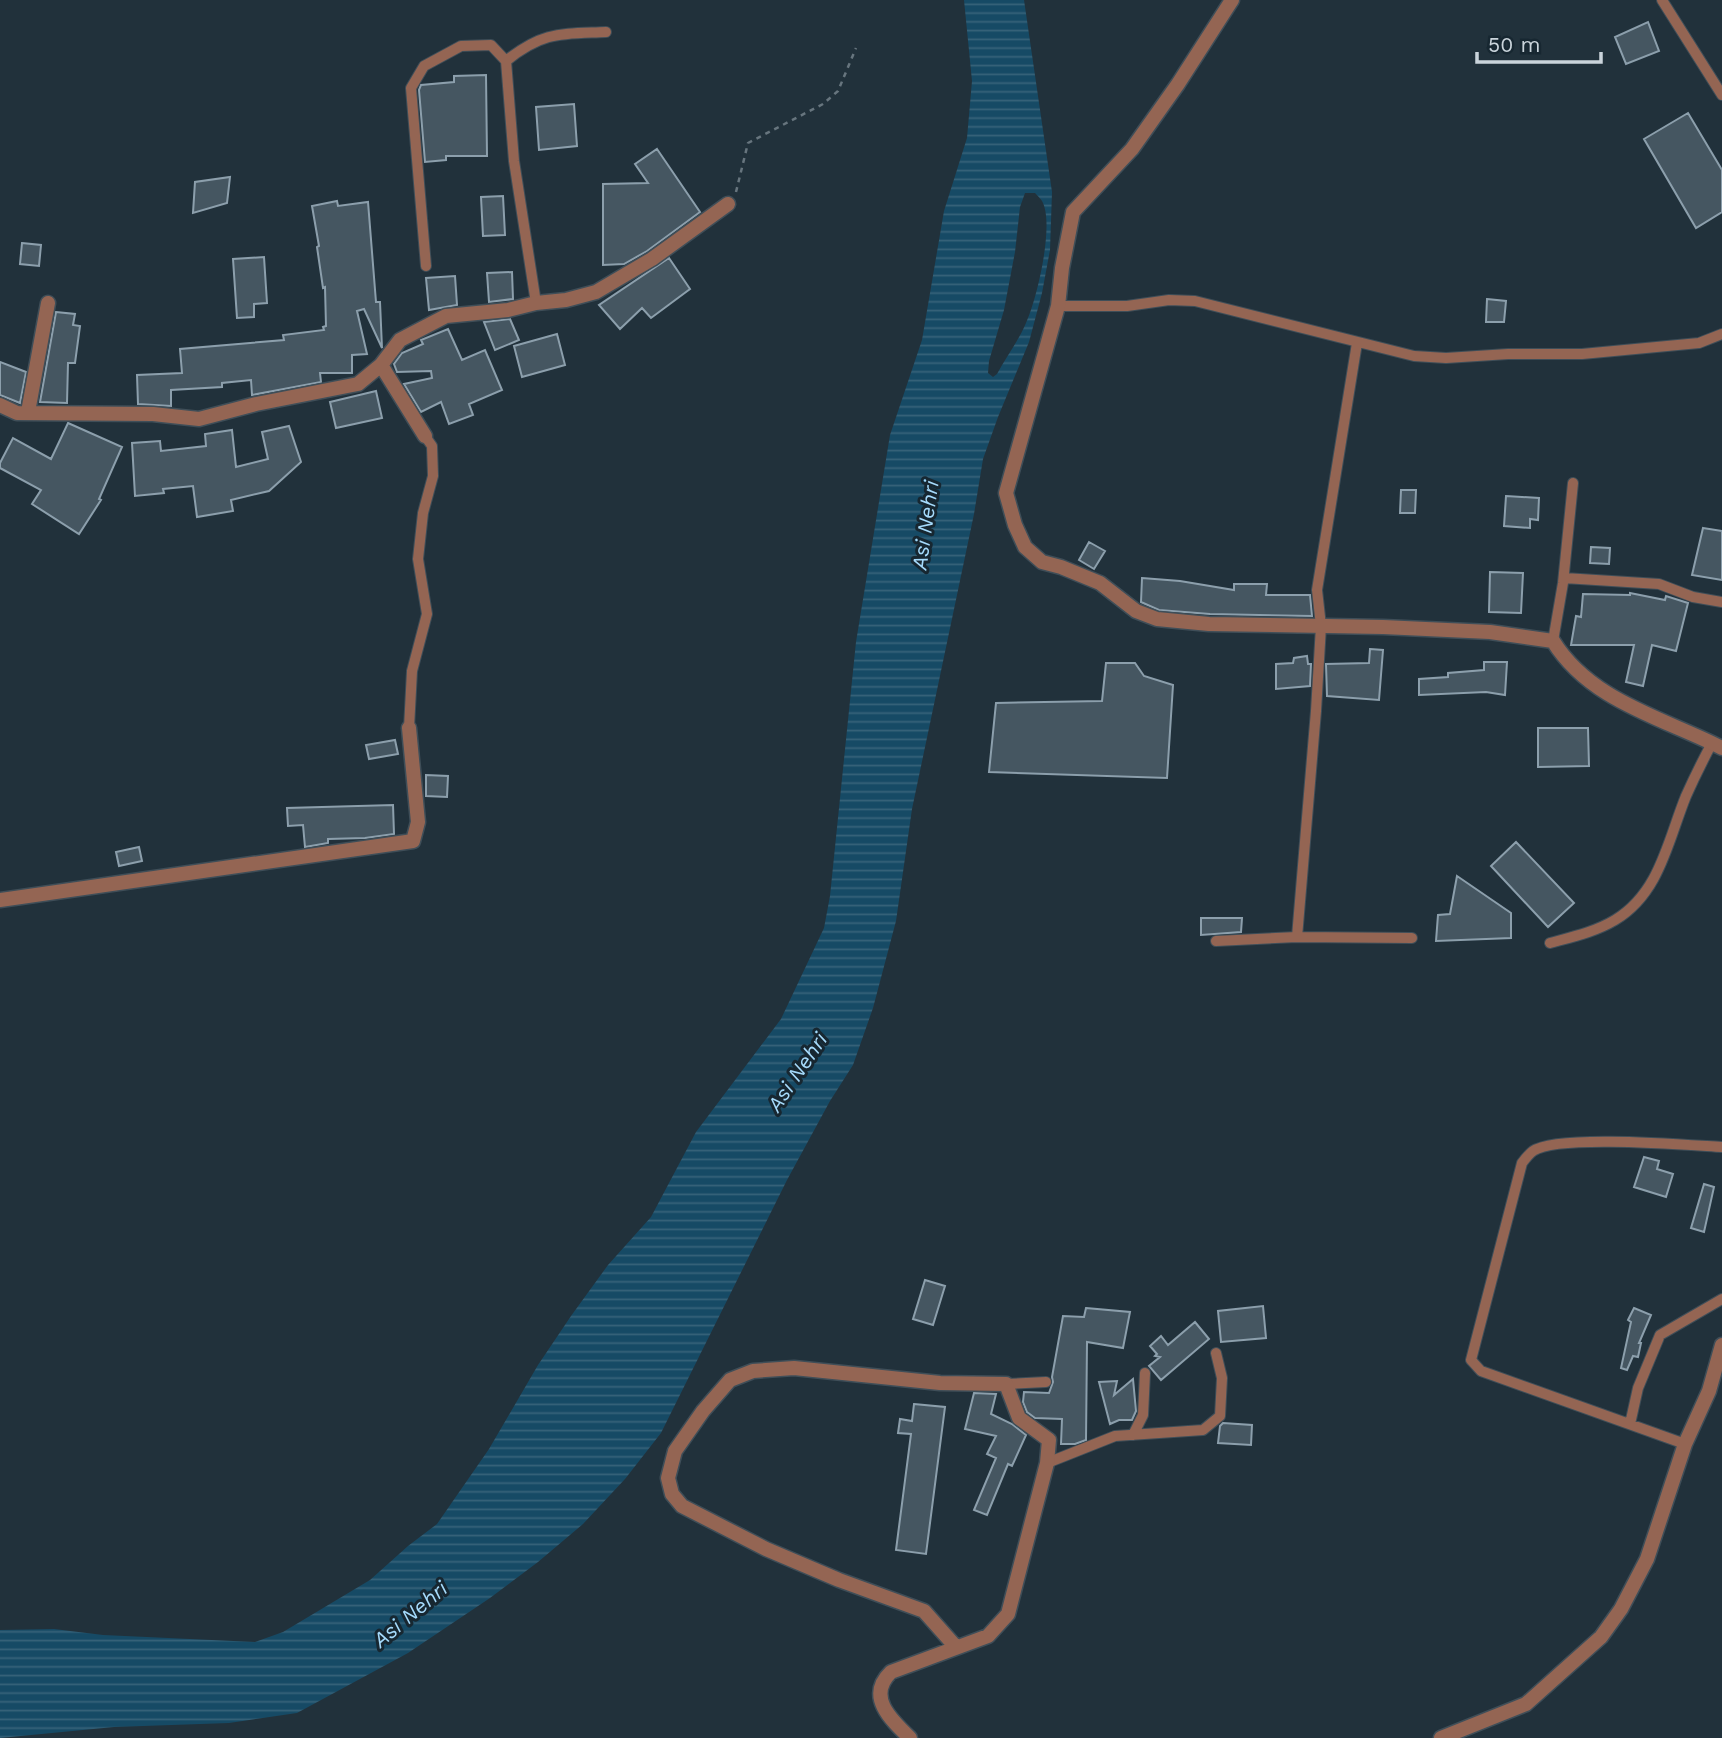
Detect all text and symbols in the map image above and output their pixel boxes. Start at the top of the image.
scale bar [1477,21,1601,65]
text: 50 m [1488,32,1540,57]
water label: Asi Nehri [906,478,944,572]
water label: Asi Nehri [761,1027,833,1117]
water label: Asi Nehri [367,1575,453,1653]

